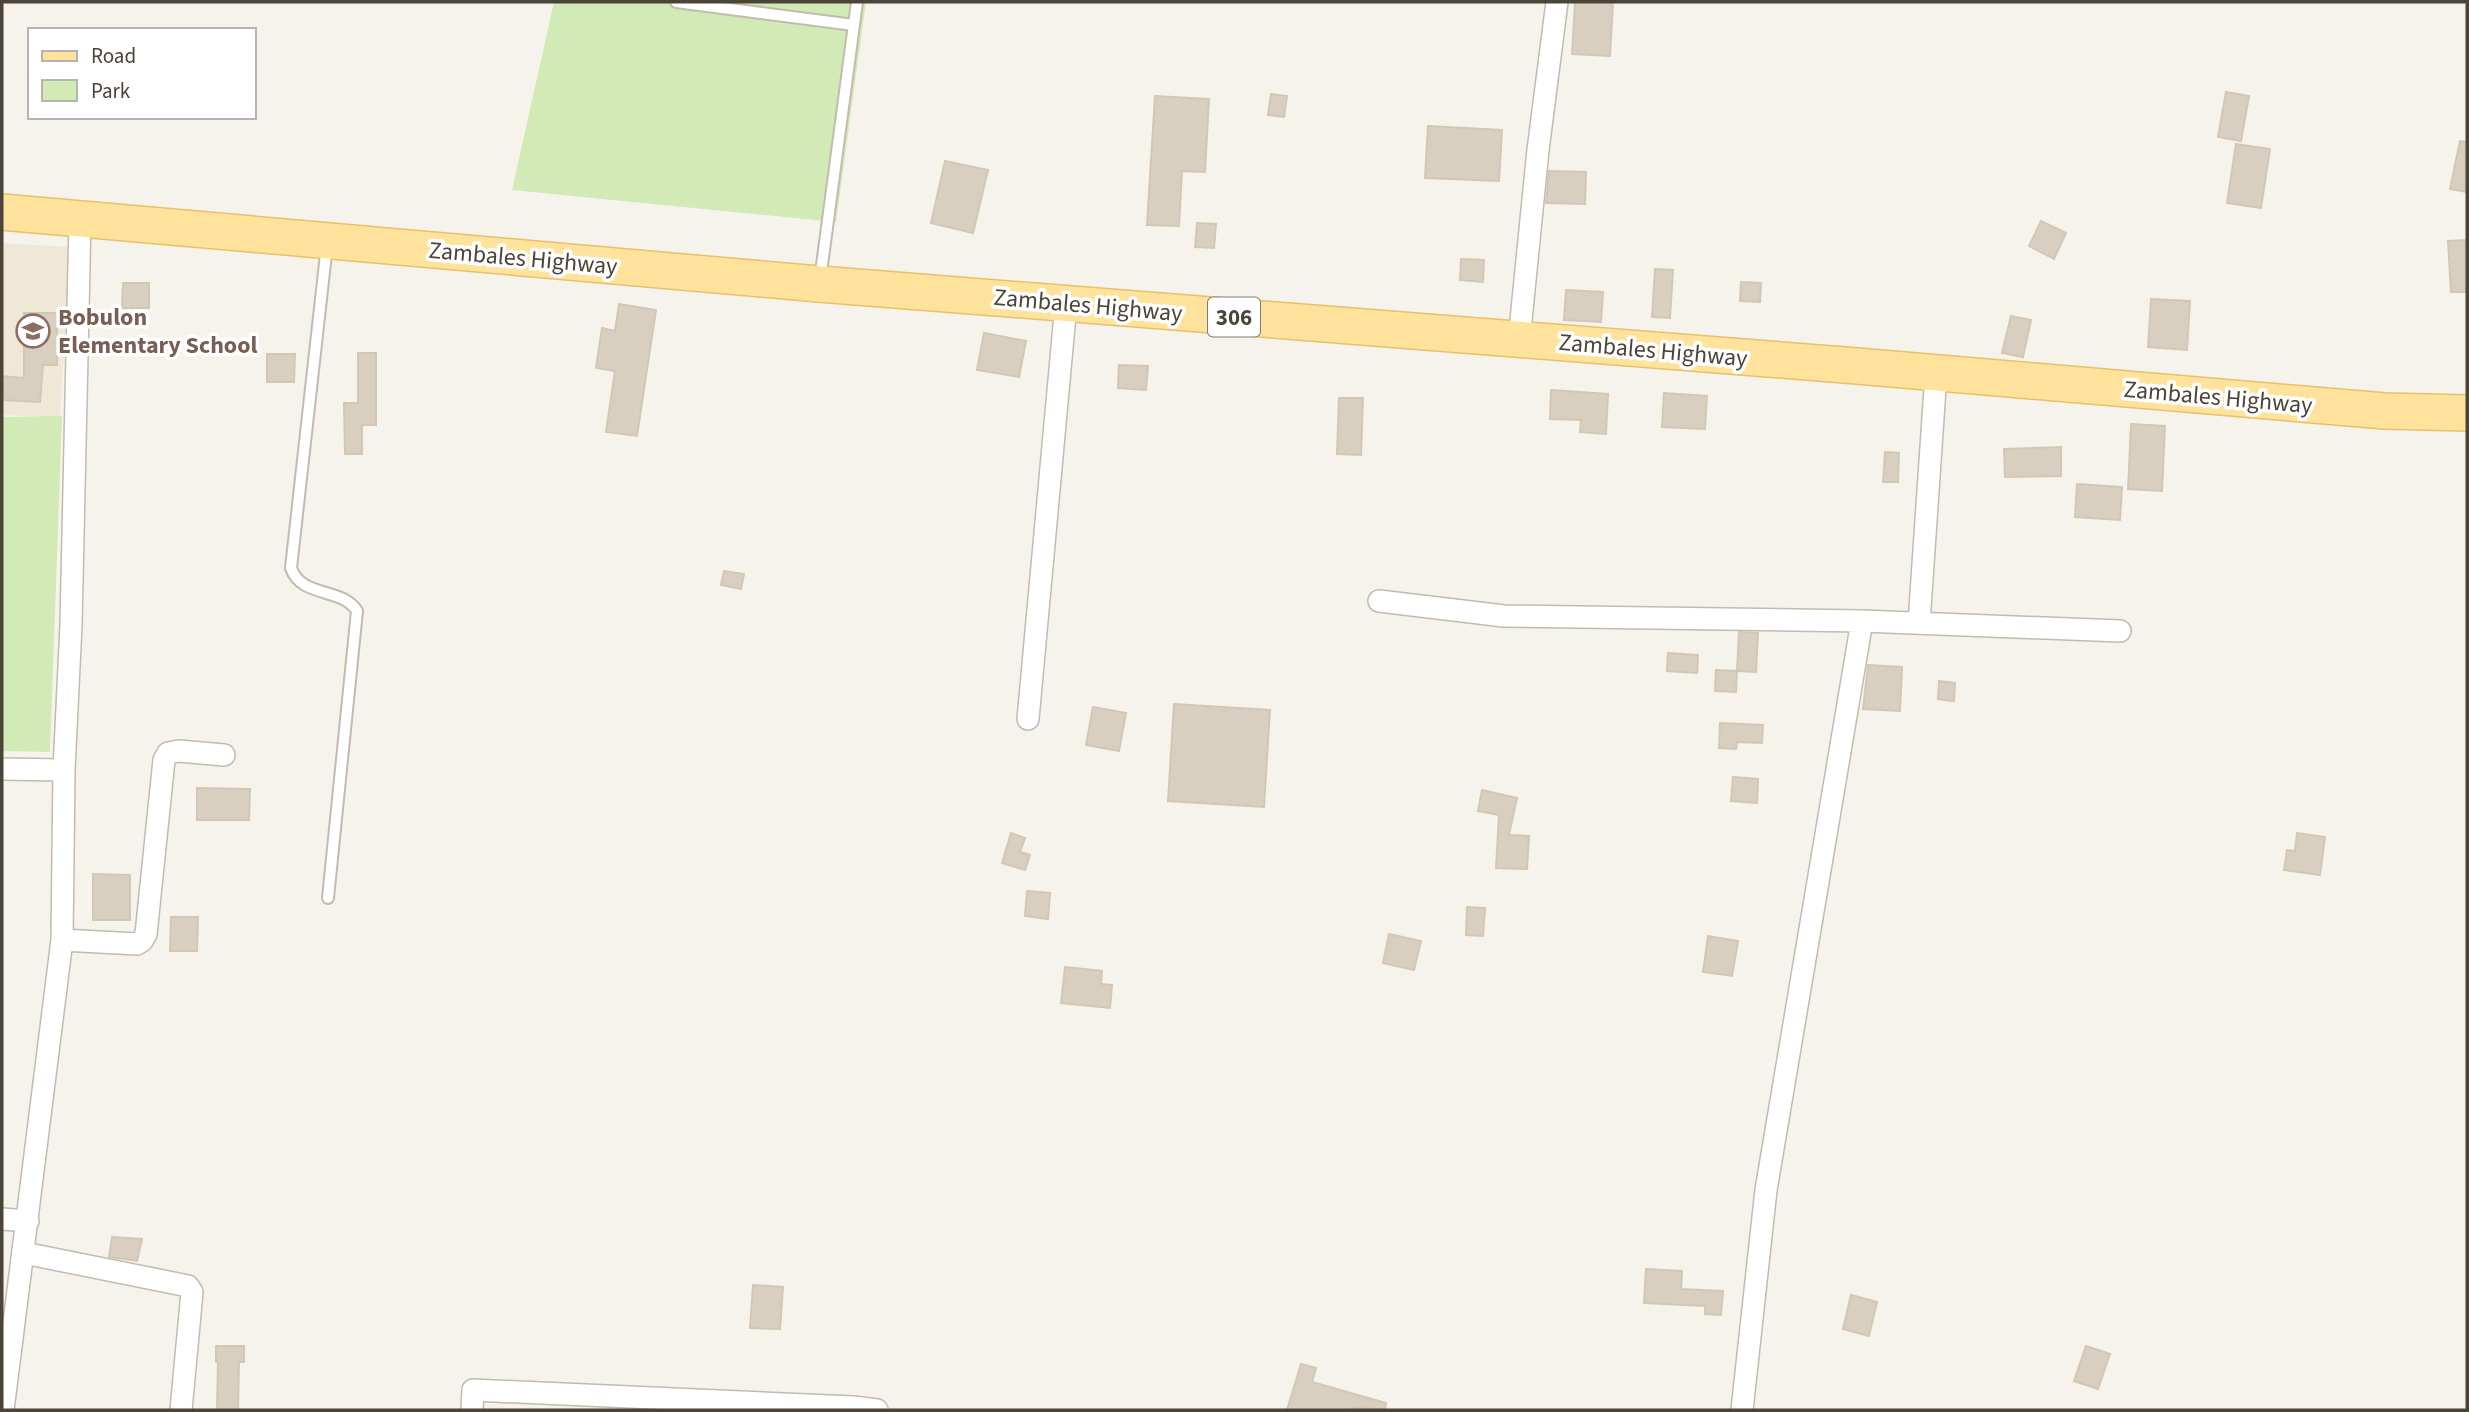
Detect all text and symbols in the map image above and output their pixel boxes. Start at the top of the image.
legend [28,28,256,119]
text: Road [91,41,136,71]
text: Park [91,76,131,106]
street label: Zambales Highway [427,233,619,284]
street label: Zambales Highway [992,280,1184,331]
road number: 306 [1208,298,1260,336]
place label: Bobulon Elementary School [58,300,257,363]
school or university icon: Bobulon Elementary School [14,312,52,350]
street label: Zambales Highway [1557,325,1749,376]
street label: Zambales Highway [2122,372,2314,423]

